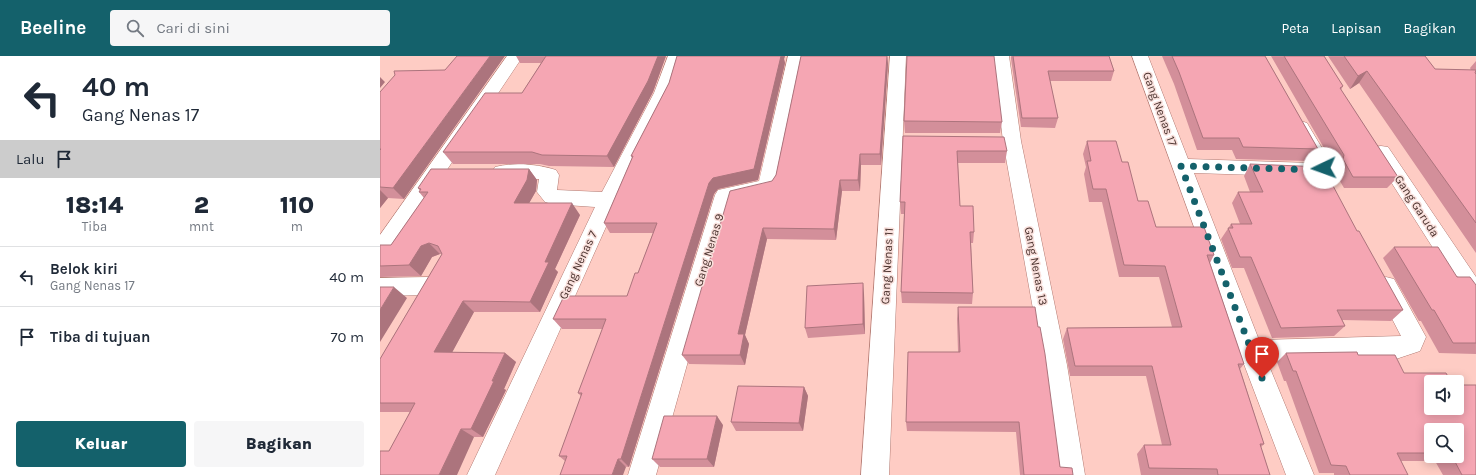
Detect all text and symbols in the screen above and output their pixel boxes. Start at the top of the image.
search box [110,10,390,46]
text: Beeline [20,17,86,39]
icon: search [124,17,146,39]
text: Cari di sini [156,19,230,37]
text: Peta [1281,20,1309,37]
text: Lapisan [1331,20,1381,37]
text: Bagikan [1403,20,1456,37]
text: 40 m [82,70,150,103]
street label: Gang Nenas 17 [1140,70,1180,148]
icon: left [16,72,68,124]
text: Gang Nenas 17 [82,104,199,126]
position arrow [1303,147,1345,189]
icon: arrive [53,148,75,170]
text: Lalu [16,150,45,168]
street label: Gang Garuda [1392,172,1442,240]
text: 18:14 [66,191,123,219]
text: 2 [194,191,209,219]
text: 110 [280,191,314,219]
street label: Gang Nenas 9 [691,212,727,288]
text: Tiba [82,219,107,234]
text: mnt [189,219,214,234]
text: m [291,219,303,234]
street label: Gang Nenas 13 [1022,226,1050,306]
street label: Gang Nenas 11 [878,227,896,305]
street label: Gang Nenas 7 [556,228,600,302]
text: Belok kiri [50,260,118,278]
icon: left [16,266,38,288]
text: 40 m [329,268,364,286]
text: Gang Nenas 17 [50,278,135,293]
icon: arrive [16,326,38,348]
text: Tiba di tujuan [50,328,150,346]
text: 70 m [330,328,364,346]
pin [1245,337,1279,378]
icon: arrive [1251,343,1273,365]
map controls [1424,375,1464,463]
button: sound [1424,375,1464,415]
button: Keluar [16,421,186,467]
button: Bagikan [194,421,364,467]
button: search [1424,423,1464,463]

